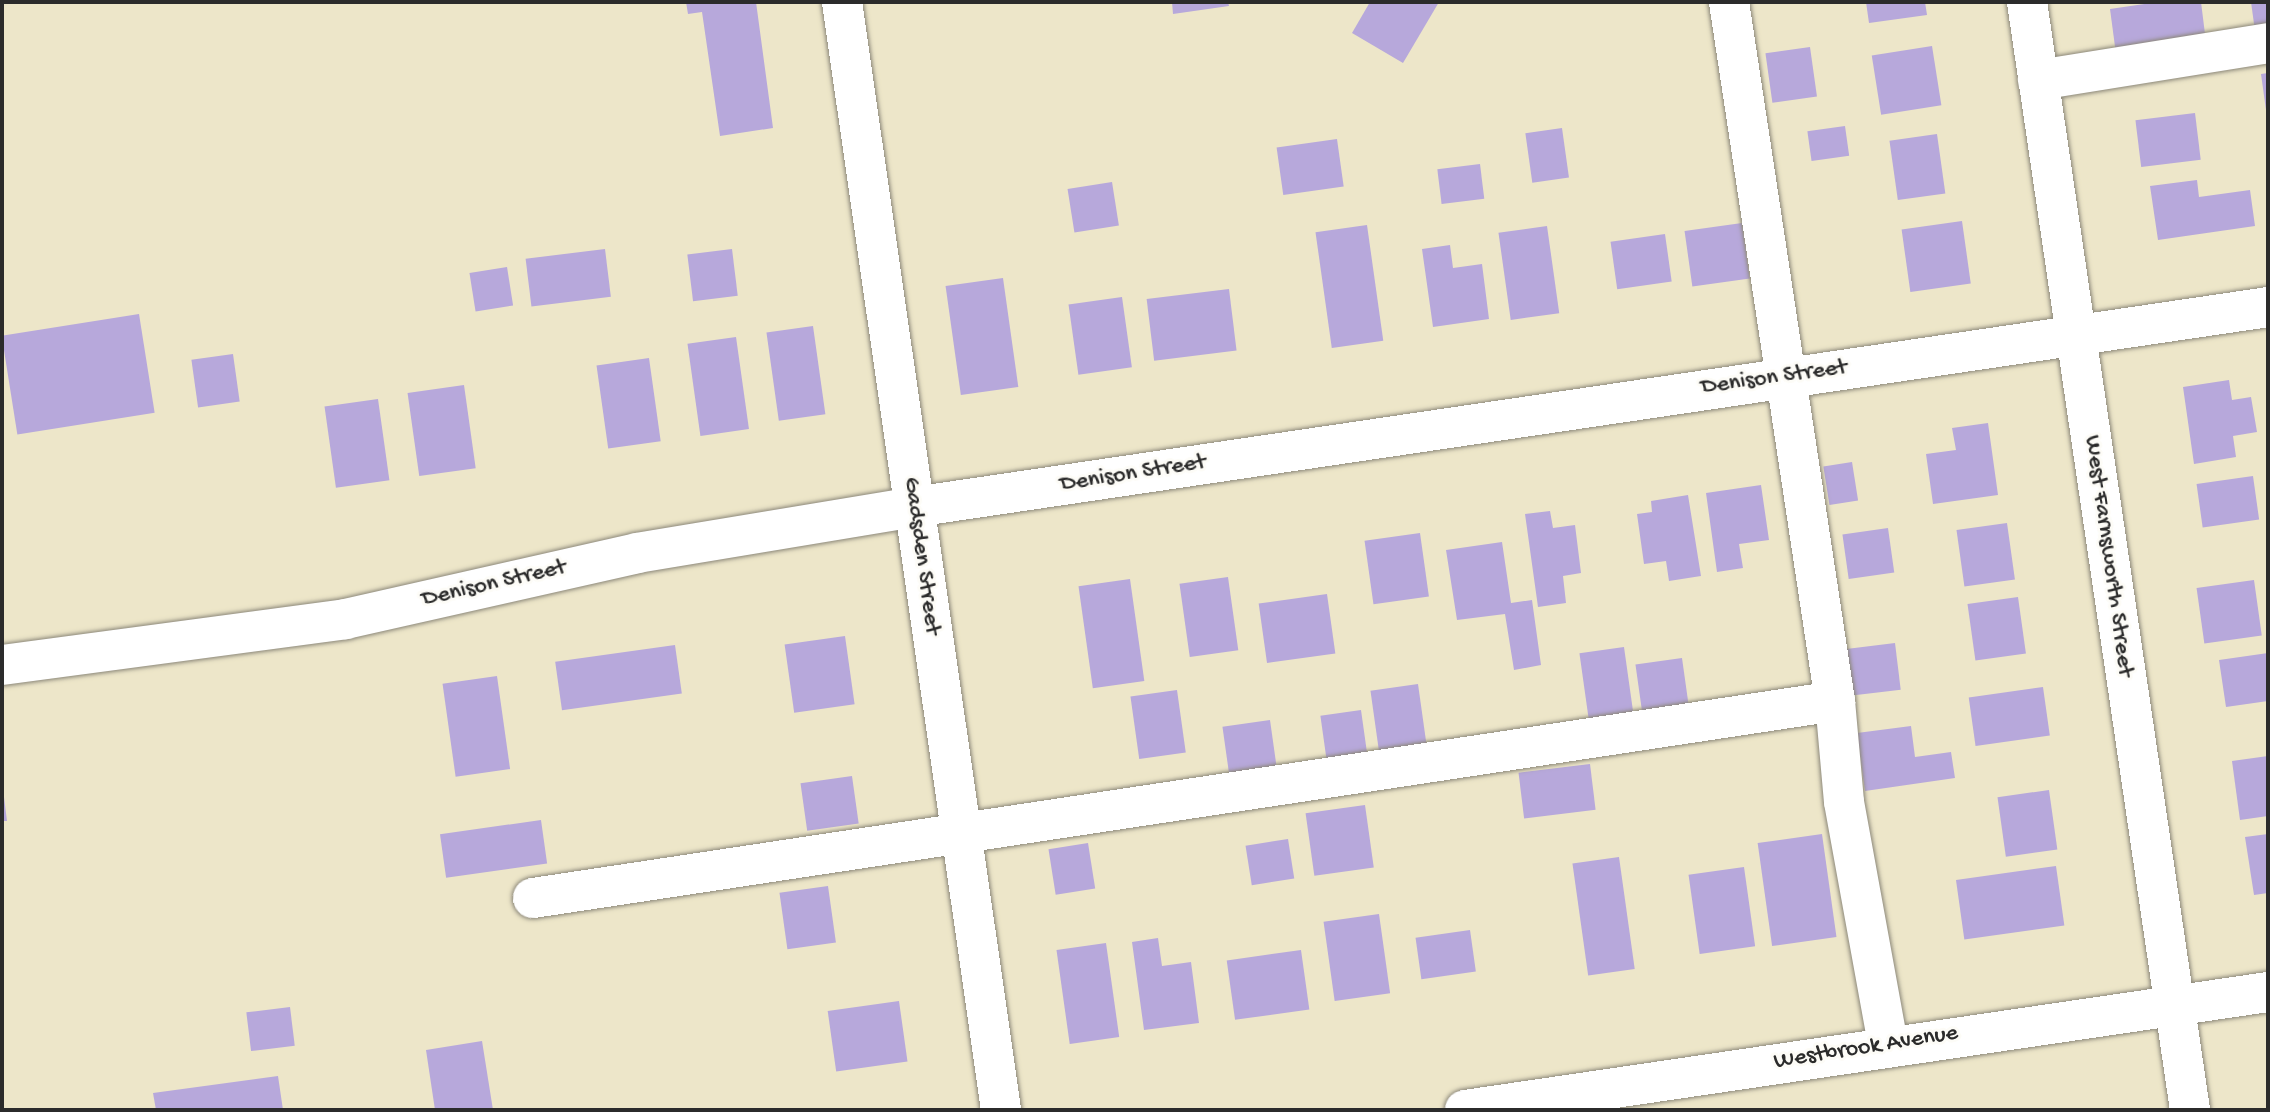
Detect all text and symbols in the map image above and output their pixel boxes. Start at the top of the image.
street label: Denison Street [1699,354,1849,402]
street label: West Farnsworth Street [2077,433,2139,679]
street label: Denison Street [1058,448,1208,500]
street label: Gadsden Street [896,475,946,637]
street label: Denison Street [419,553,569,615]
street label: Westbrook Avenue [1772,1019,1960,1077]

